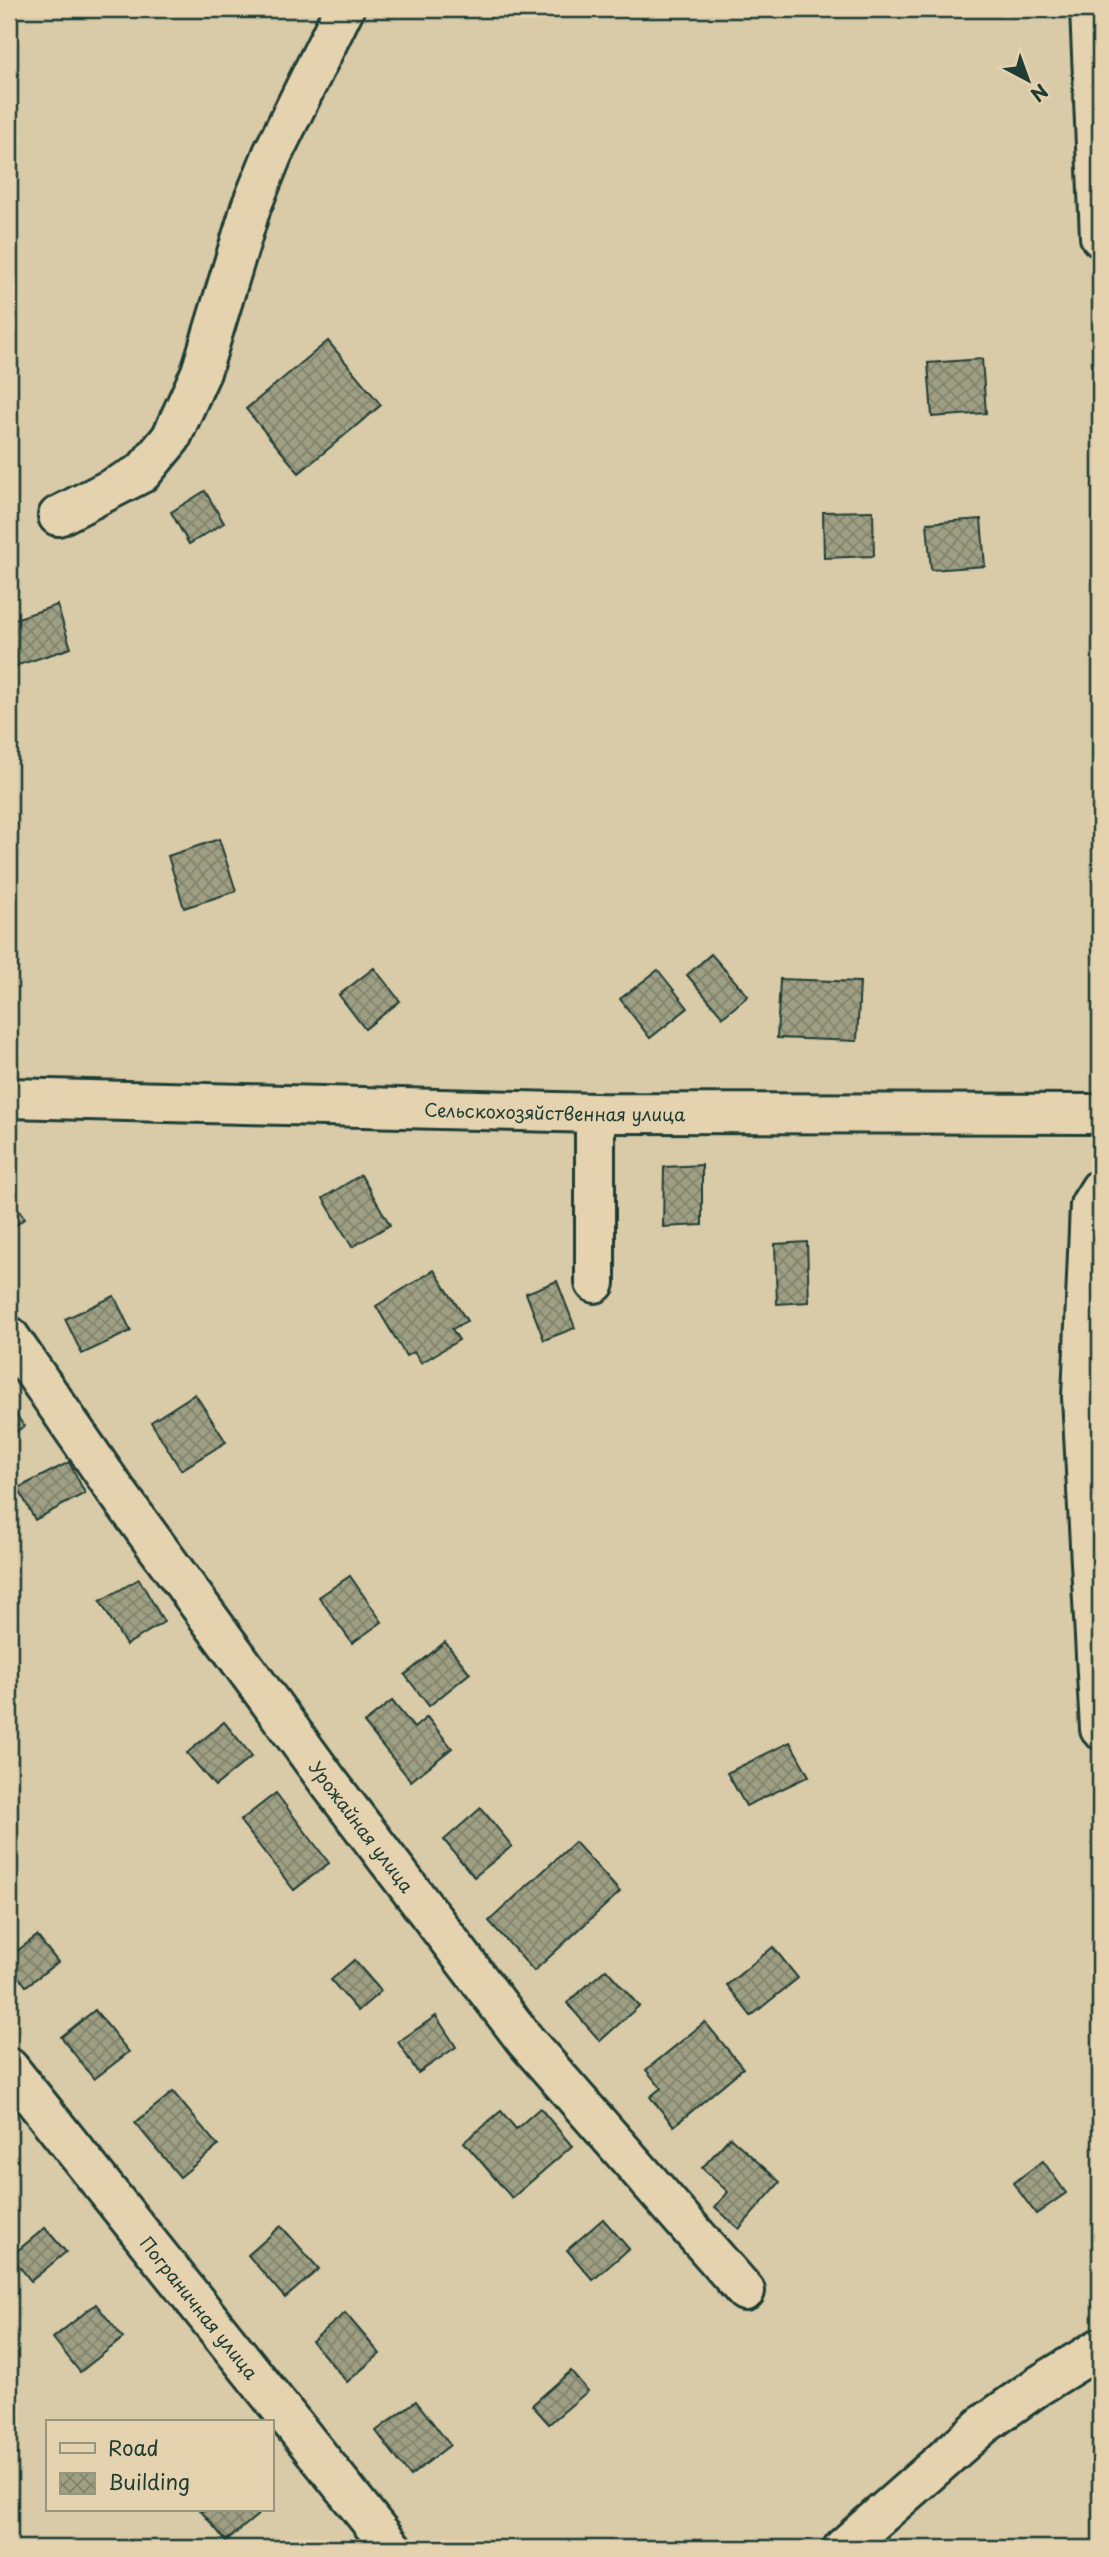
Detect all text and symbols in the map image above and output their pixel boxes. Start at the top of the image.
north arrow [993,46,1064,116]
text: N [1025,78,1055,109]
street label: Сельскохозяйственная улица [424,1095,686,1127]
street label: Урожайная улица [303,1754,421,1898]
street label: Пограничная улица [134,2230,266,2385]
legend [46,2420,273,2512]
text: Road [108,2431,159,2463]
text: Building [108,2465,190,2497]

